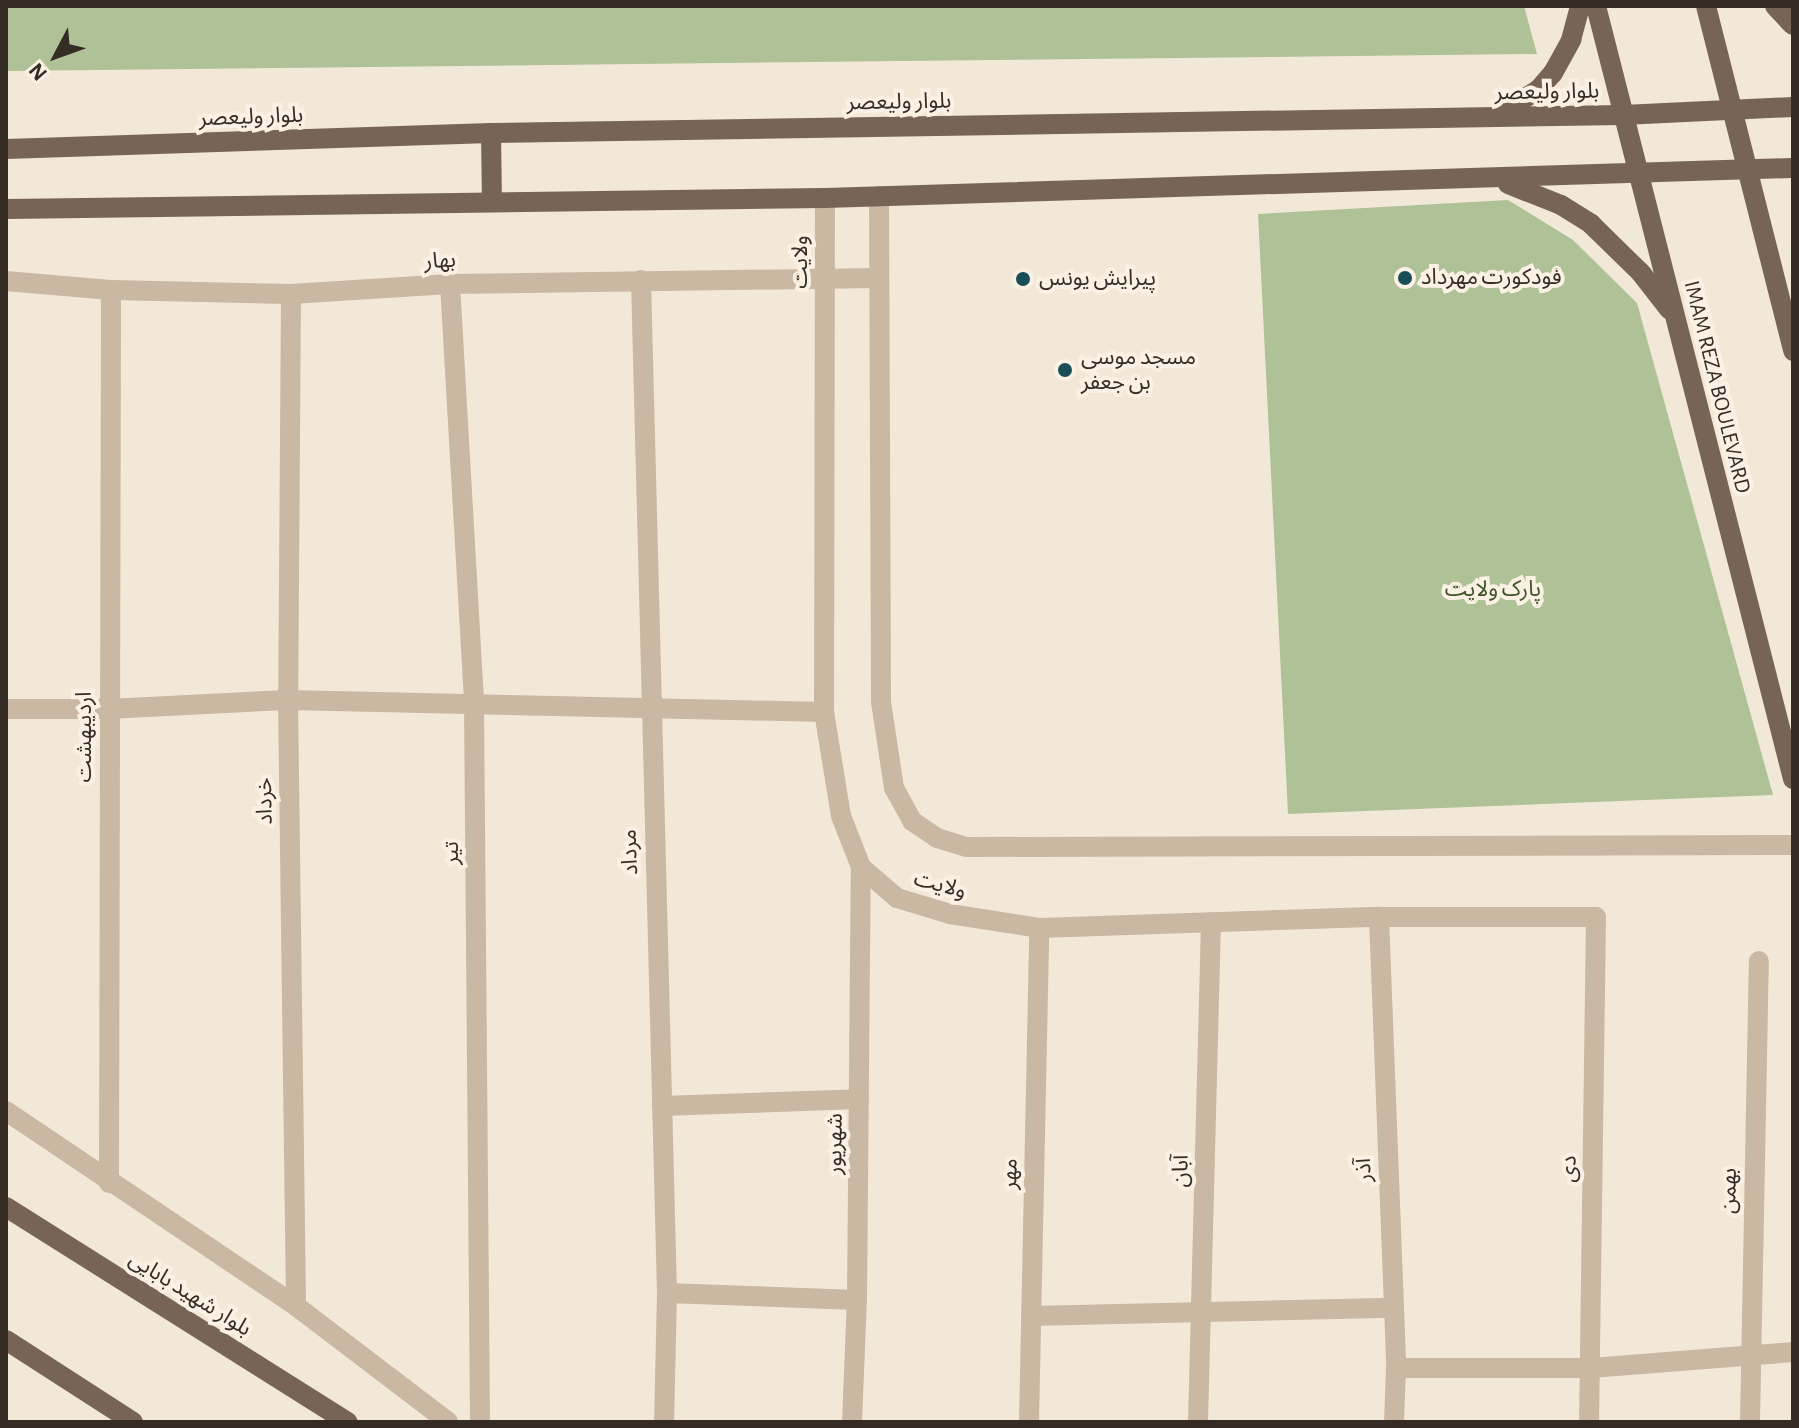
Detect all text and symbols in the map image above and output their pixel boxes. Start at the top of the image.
north arrow [16,16,96,96]
text: N [25,59,51,85]
street label: بلوار ولیعصر [1494,78,1600,106]
street label: بلوار ولیعصر [846,88,952,116]
street label: بلوار ولیعصر [198,102,304,132]
street label: ولایت [788,235,814,289]
street label: بهار [424,247,456,275]
place label: فودکورت مهرداد [1421,265,1562,291]
place label: پیرایش یونس [1039,266,1156,292]
marker: فودکورت مهرداد [1396,269,1414,287]
marker: پیرایش یونس [1014,270,1032,288]
street label: IMAM REZA BOULEVARD [1678,278,1756,496]
place label: مسجد موسی بن جعفر [1081,344,1196,396]
marker: مسجد موسی بن جعفر [1056,361,1074,379]
park label: پارک ولایت [1445,577,1541,603]
street label: اردیبهشت [72,691,98,783]
street label: خرداد [251,777,279,825]
street label: مرداد [616,829,644,875]
street label: تیر [439,841,465,865]
street label: ولایت [911,865,969,905]
street label: شهریور [821,1113,849,1175]
street label: آبان [1168,1154,1194,1188]
street label: دی [1556,1155,1582,1183]
street label: مهر [997,1158,1023,1190]
street label: آذر [1350,1158,1378,1182]
street label: بهمن [1715,1168,1743,1214]
street label: بلوار شهید بابایی [124,1246,256,1342]

